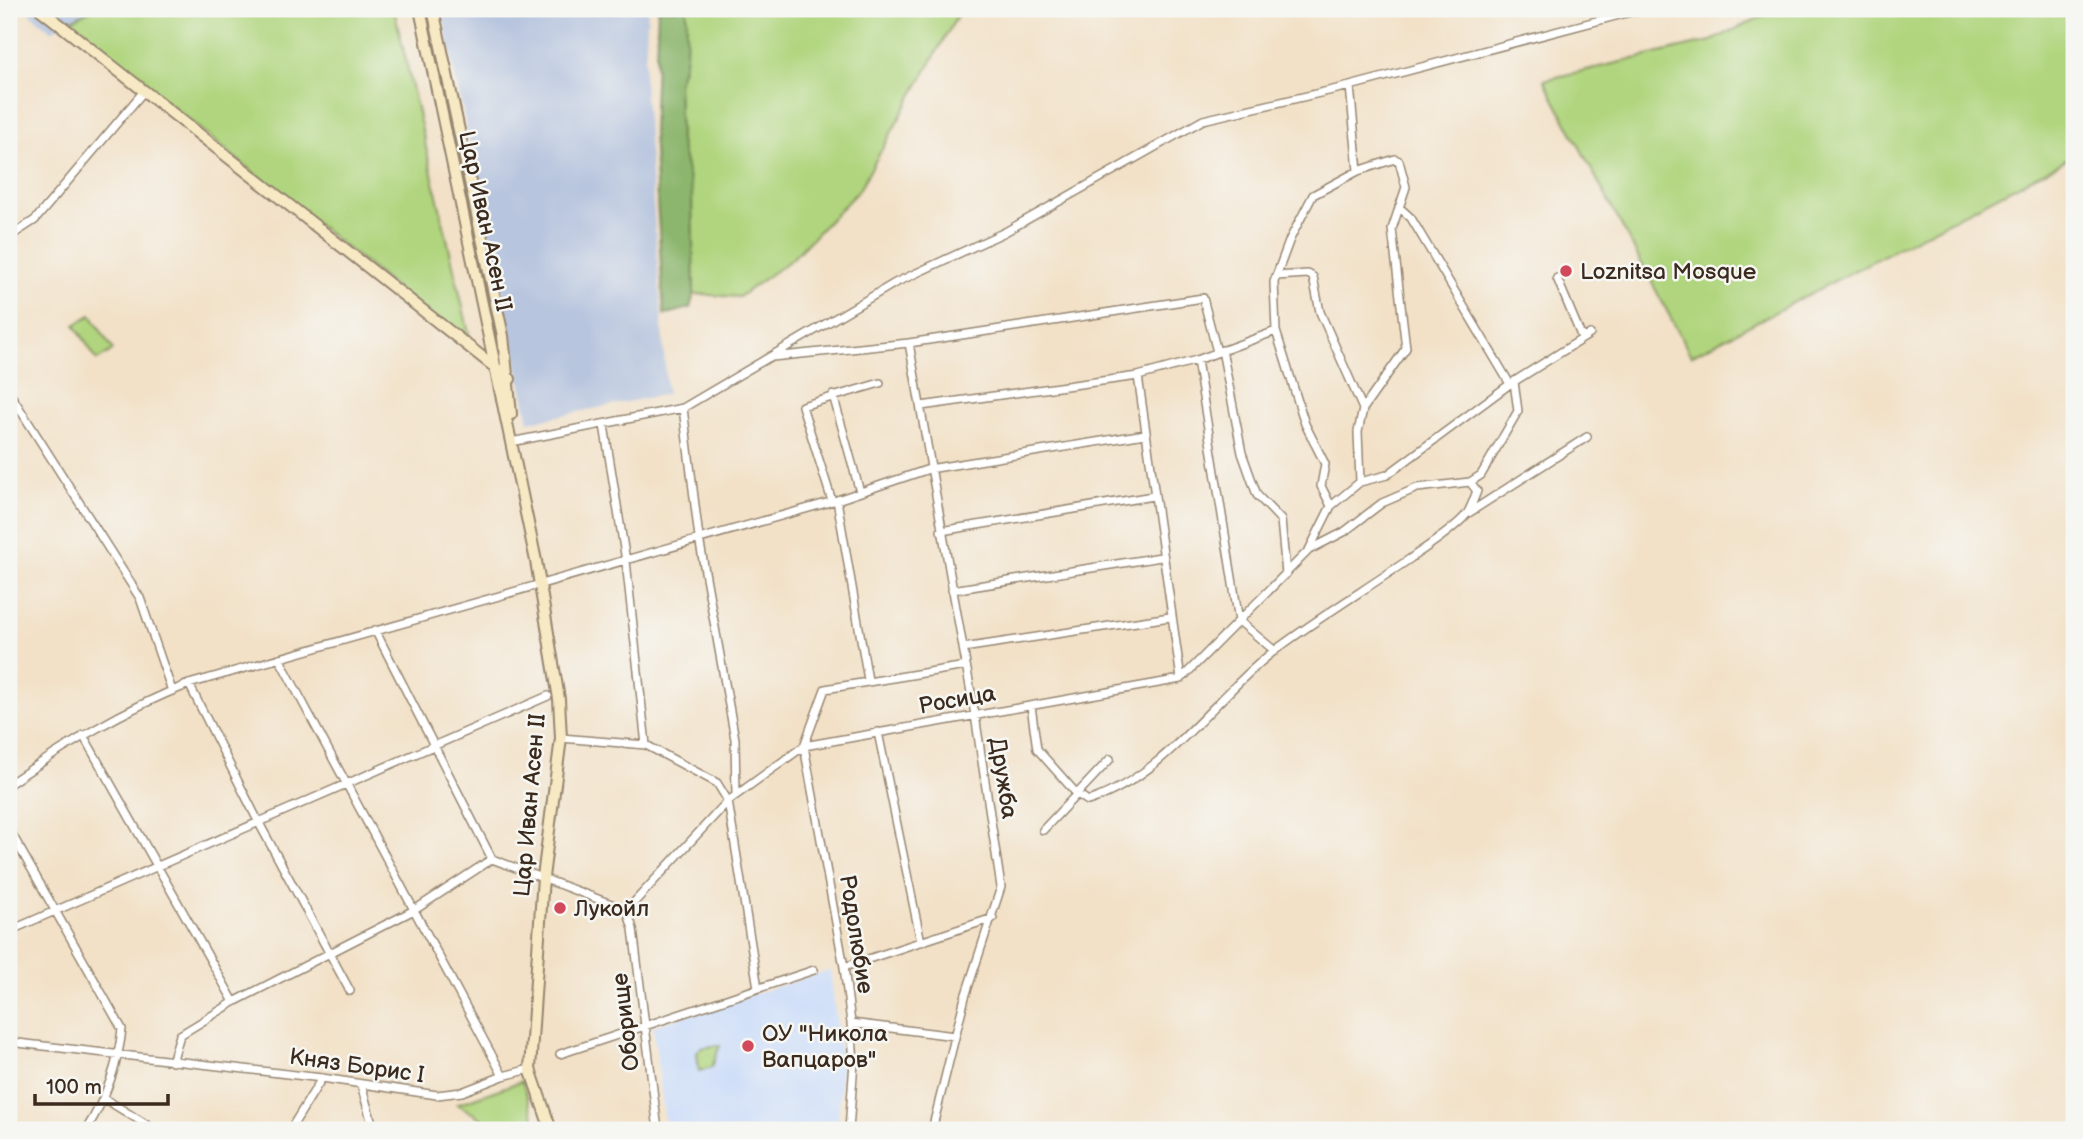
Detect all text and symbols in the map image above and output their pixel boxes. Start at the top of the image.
street label: Цар Иван Асен II [452,128,518,314]
place label: Loznitsa Mosque [1580,258,1756,286]
marker: Loznitsa Mosque [1558,263,1574,279]
street label: Росица [916,679,998,721]
street label: Цар Иван Асен II [508,712,552,898]
street label: Дружба [983,735,1023,821]
street label: Родолюбие [833,873,879,996]
place label: Лукойл [573,895,649,923]
marker: Лукойл [552,900,568,916]
street label: Оборище [606,971,646,1073]
place label: ОУ "Никола Вапцаров" [762,1020,888,1074]
marker: ОУ "Никола Вапцаров" [740,1038,756,1054]
street label: Княз Борис I [287,1043,426,1089]
scale bar [35,1062,168,1106]
text: 100 m [46,1075,102,1100]

